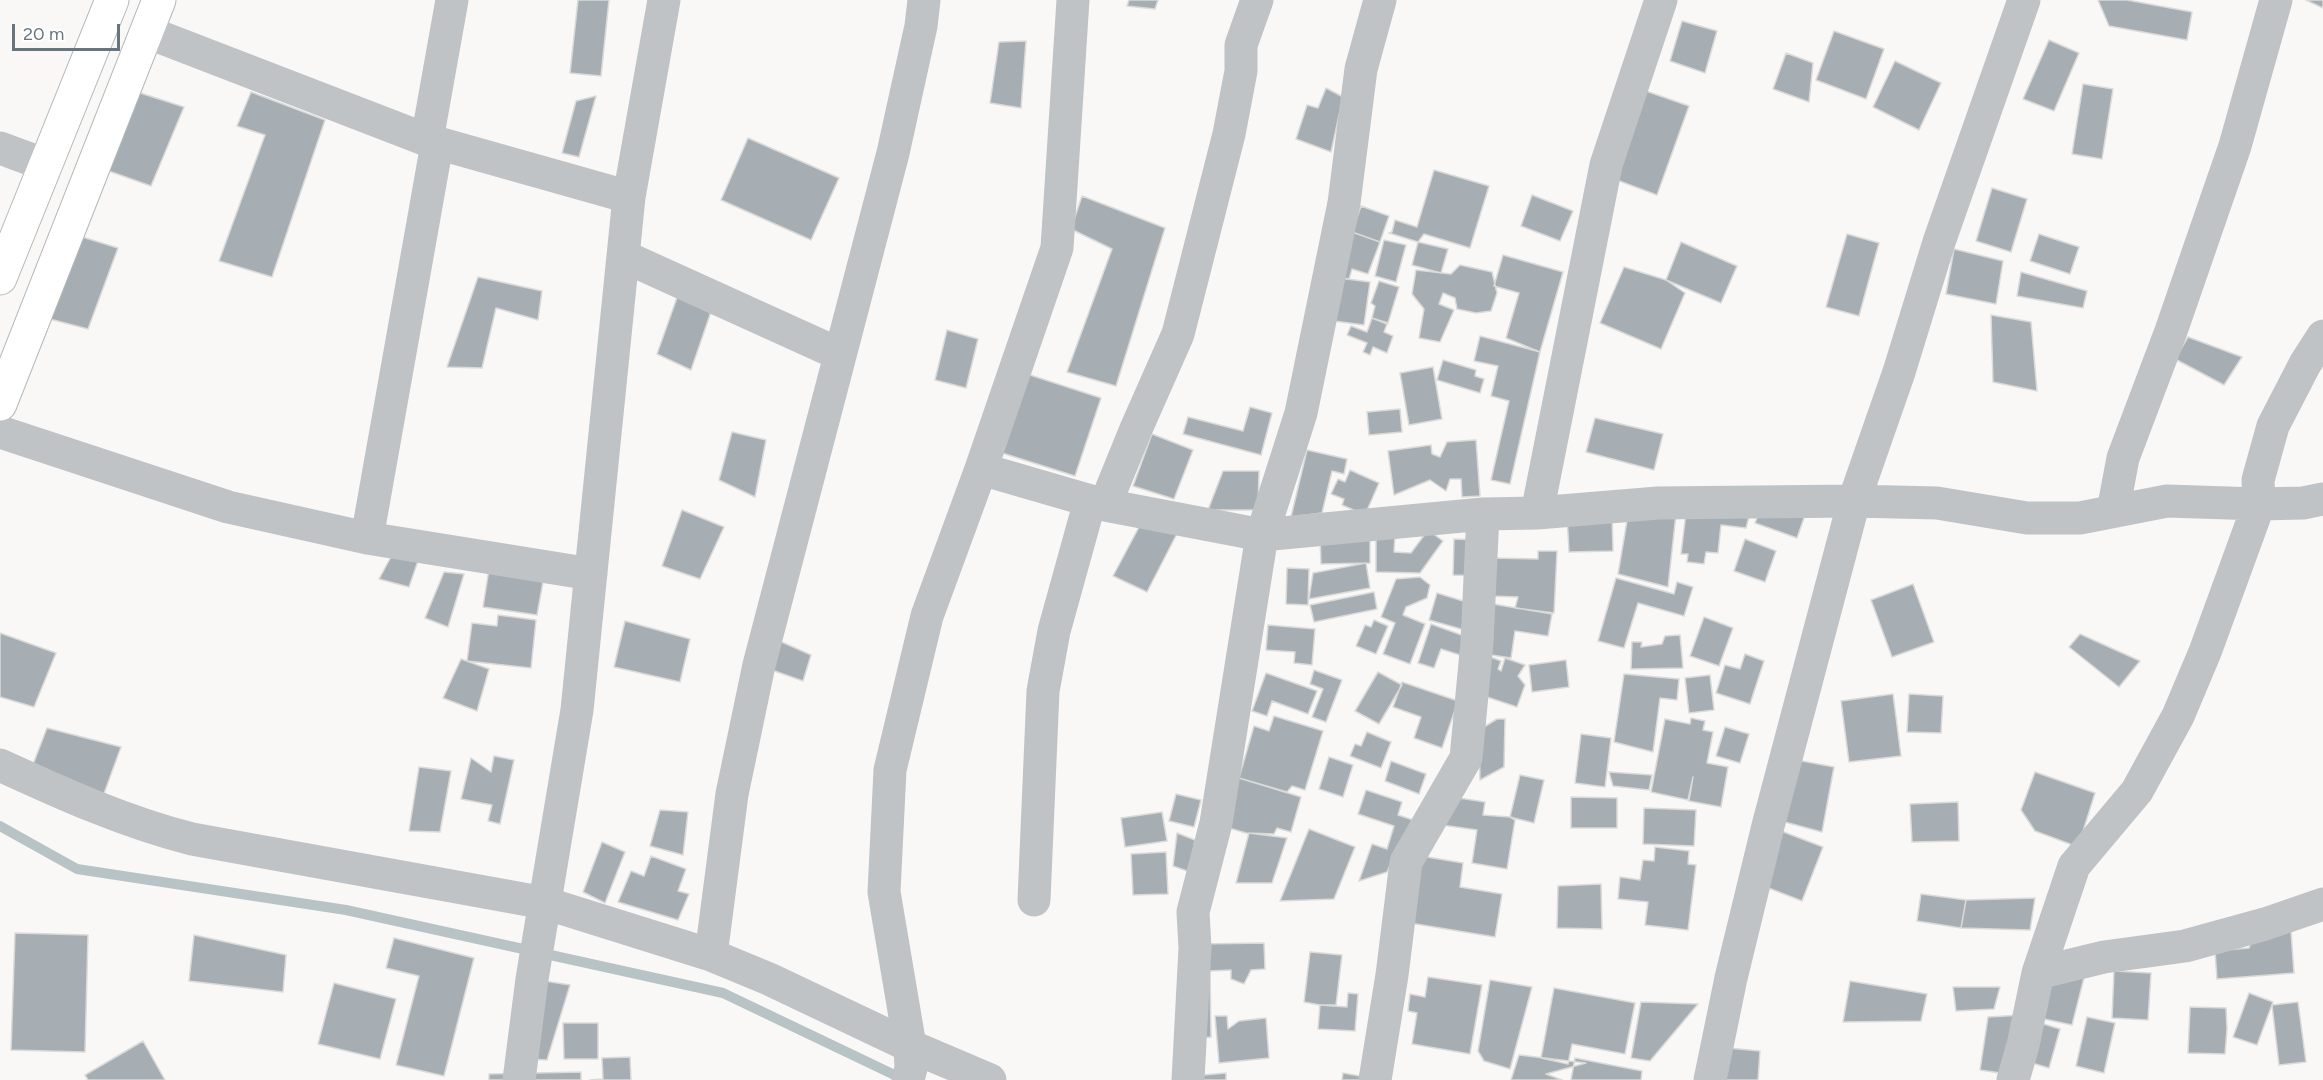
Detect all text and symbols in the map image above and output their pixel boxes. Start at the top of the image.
scale bar [15,12,123,50]
text: 20 m [23,23,64,45]

